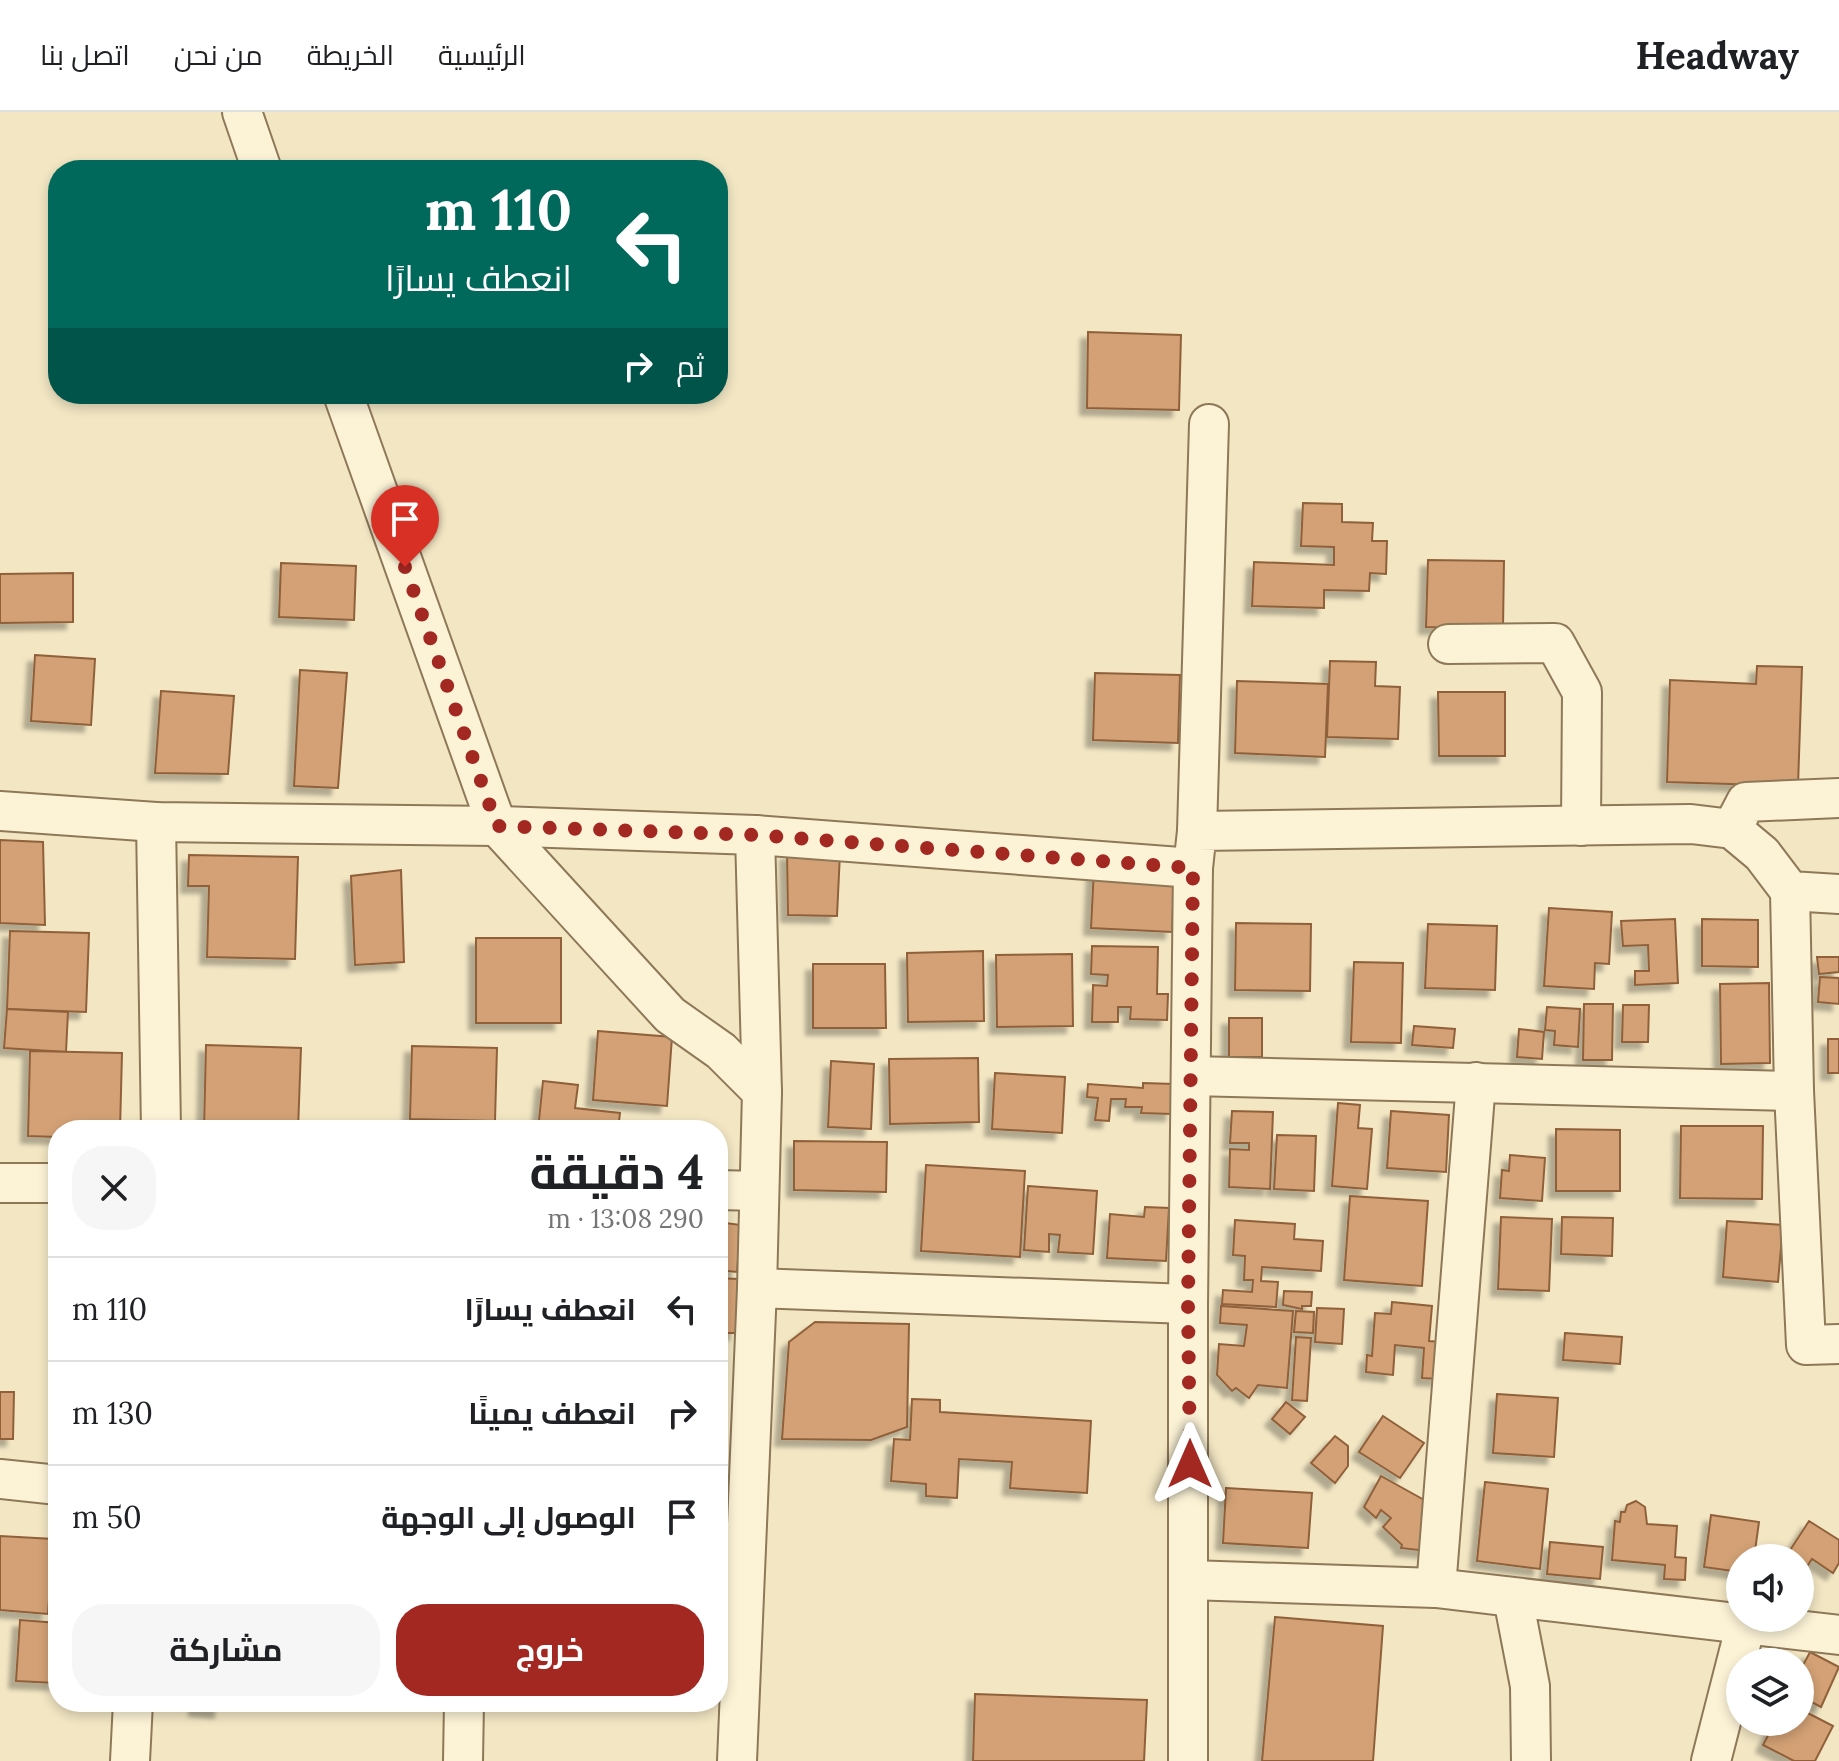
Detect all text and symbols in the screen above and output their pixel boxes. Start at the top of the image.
text: Headway [1636,31,1799,79]
text: اتصل بنا [40,37,130,73]
text: من نحن [174,37,263,73]
text: الخريطة [307,37,394,73]
text: الرئيسية [438,37,526,73]
text: 110 m [425,174,572,245]
icon: left [600,192,704,296]
text: انعطف يسارًا [385,255,572,301]
icon: right [616,344,660,388]
text: ثم [676,347,704,385]
pin [371,485,439,567]
icon: arrive [383,497,427,541]
text: 4 دقيقة [529,1141,704,1202]
button: close [72,1146,156,1230]
text: 290 m · 13:08 [547,1202,704,1235]
icon: left [660,1287,704,1331]
text: 110 m [72,1290,147,1328]
text: انعطف يسارًا [464,1290,636,1328]
icon: right [660,1391,704,1435]
text: 130 m [72,1394,153,1432]
text: انعطف يمينًا [468,1394,636,1432]
position arrow [1148,1422,1232,1506]
icon: arrive [660,1495,704,1539]
text: 50 m [72,1498,142,1536]
text: الوصول إلى الوجهة [381,1498,636,1536]
map controls [1726,1544,1814,1736]
button: sound [1726,1544,1814,1632]
button: مشاركة [72,1604,380,1696]
button: خروج [396,1604,704,1696]
button: layers [1726,1648,1814,1736]

